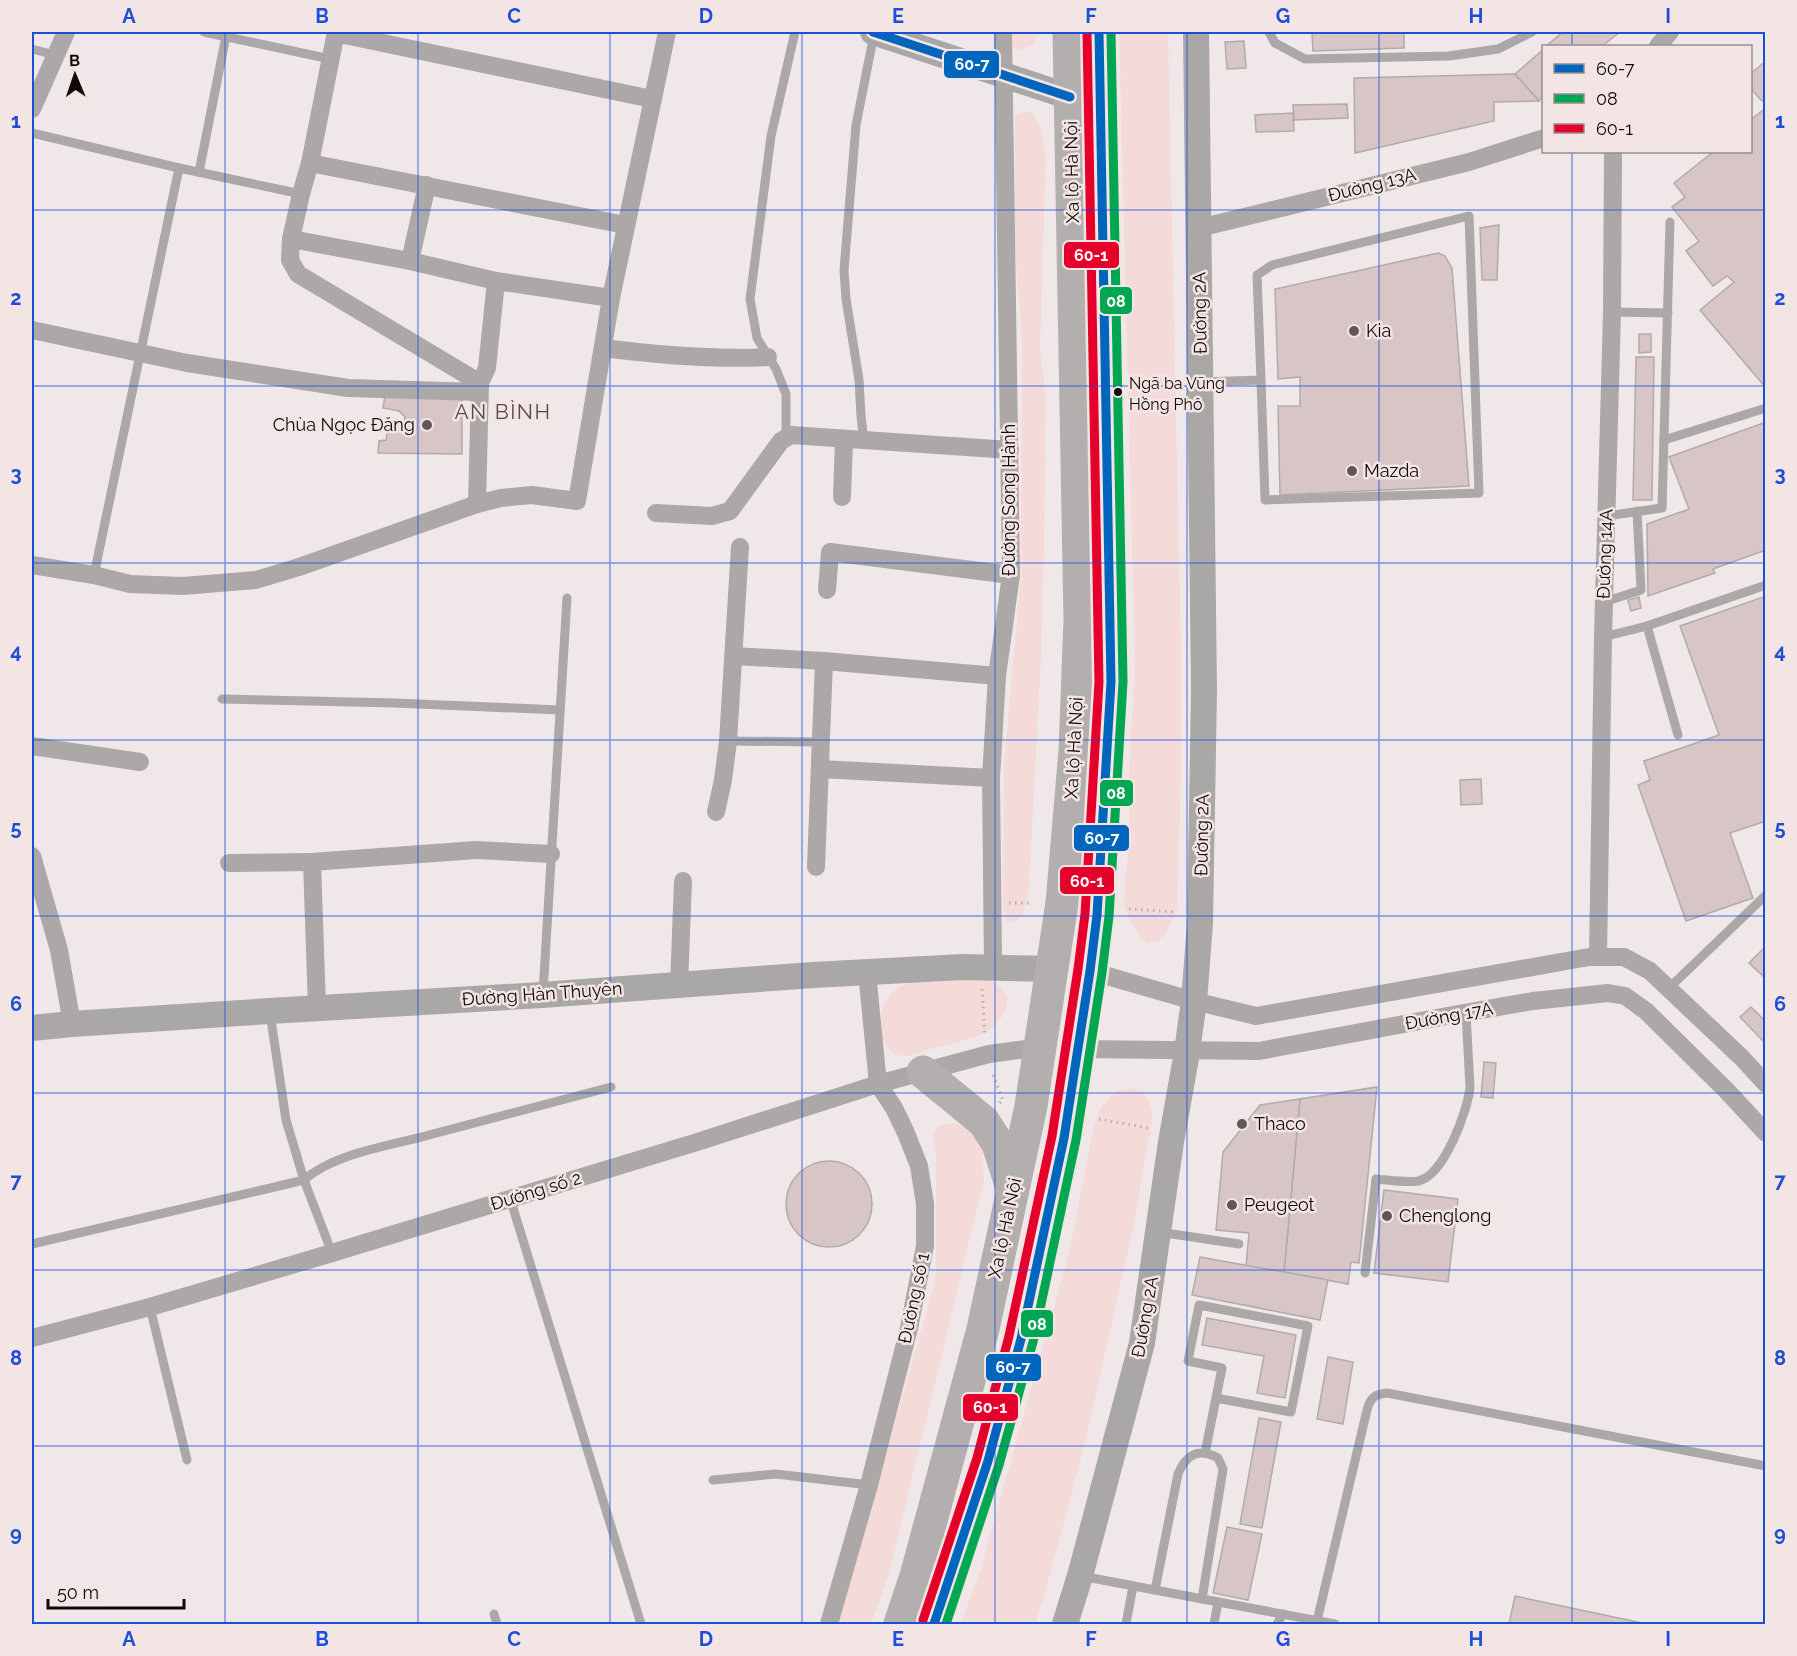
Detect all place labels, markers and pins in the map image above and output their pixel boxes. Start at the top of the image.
place label: Kia [1366,320,1391,341]
marker: Kia [1347,324,1361,338]
place label: Ngã ba Vũng Hồng Phô [1129,374,1225,414]
marker: Ngã ba Vũng Hồng Phô [1112,386,1124,398]
place label: Chùa Ngọc Đăng [273,414,415,435]
marker: Chùa Ngọc Đăng [420,418,434,432]
place label: Mazda [1364,460,1419,481]
marker: Mazda [1345,464,1359,478]
place label: Thaco [1254,1113,1306,1134]
marker: Thaco [1235,1117,1249,1131]
place label: Peugeot [1244,1194,1315,1215]
marker: Peugeot [1225,1198,1239,1212]
place label: Chenglong [1399,1205,1491,1226]
marker: Chenglong [1380,1209,1394,1223]

